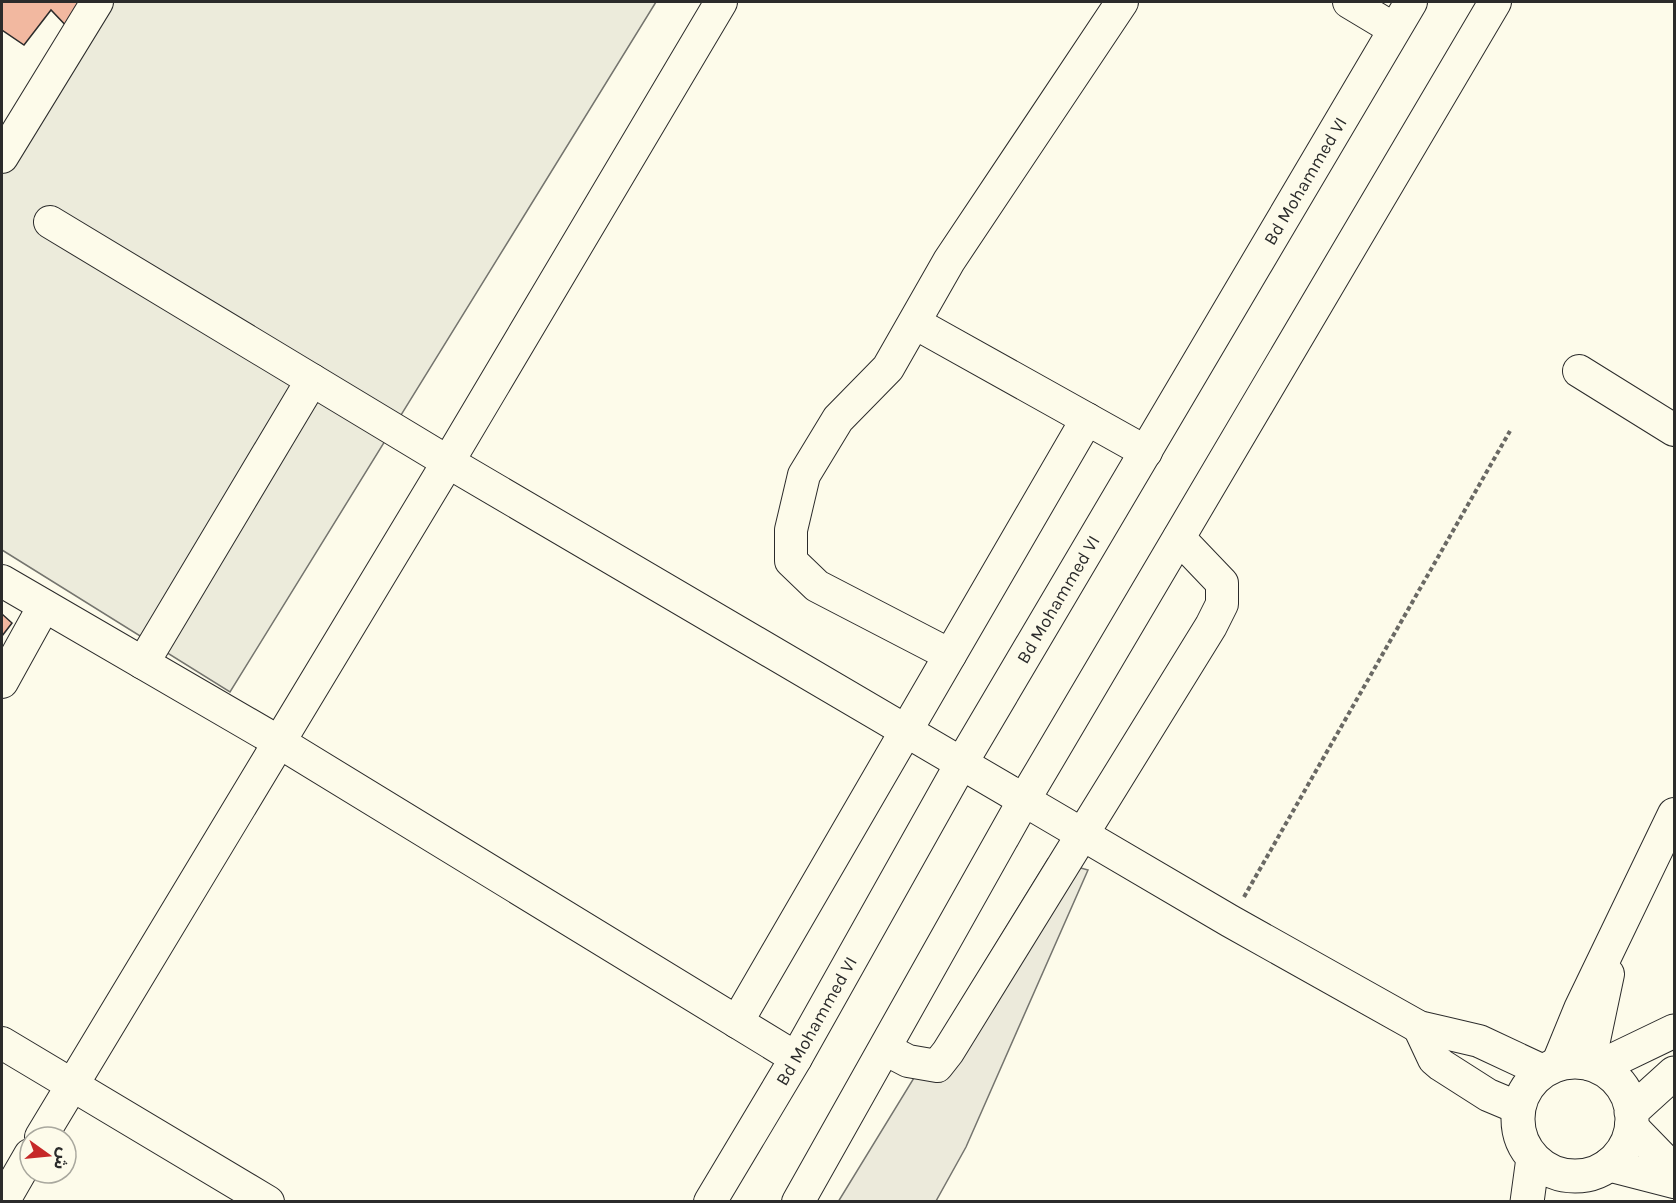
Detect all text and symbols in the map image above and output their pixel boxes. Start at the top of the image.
street label: Bd Mohammed VI [1259,113,1352,249]
street label: Bd Mohammed VI [1012,531,1105,667]
street label: Bd Mohammed VI [771,952,862,1090]
north arrow [18,1125,78,1185]
text: ش [50,1146,74,1172]

